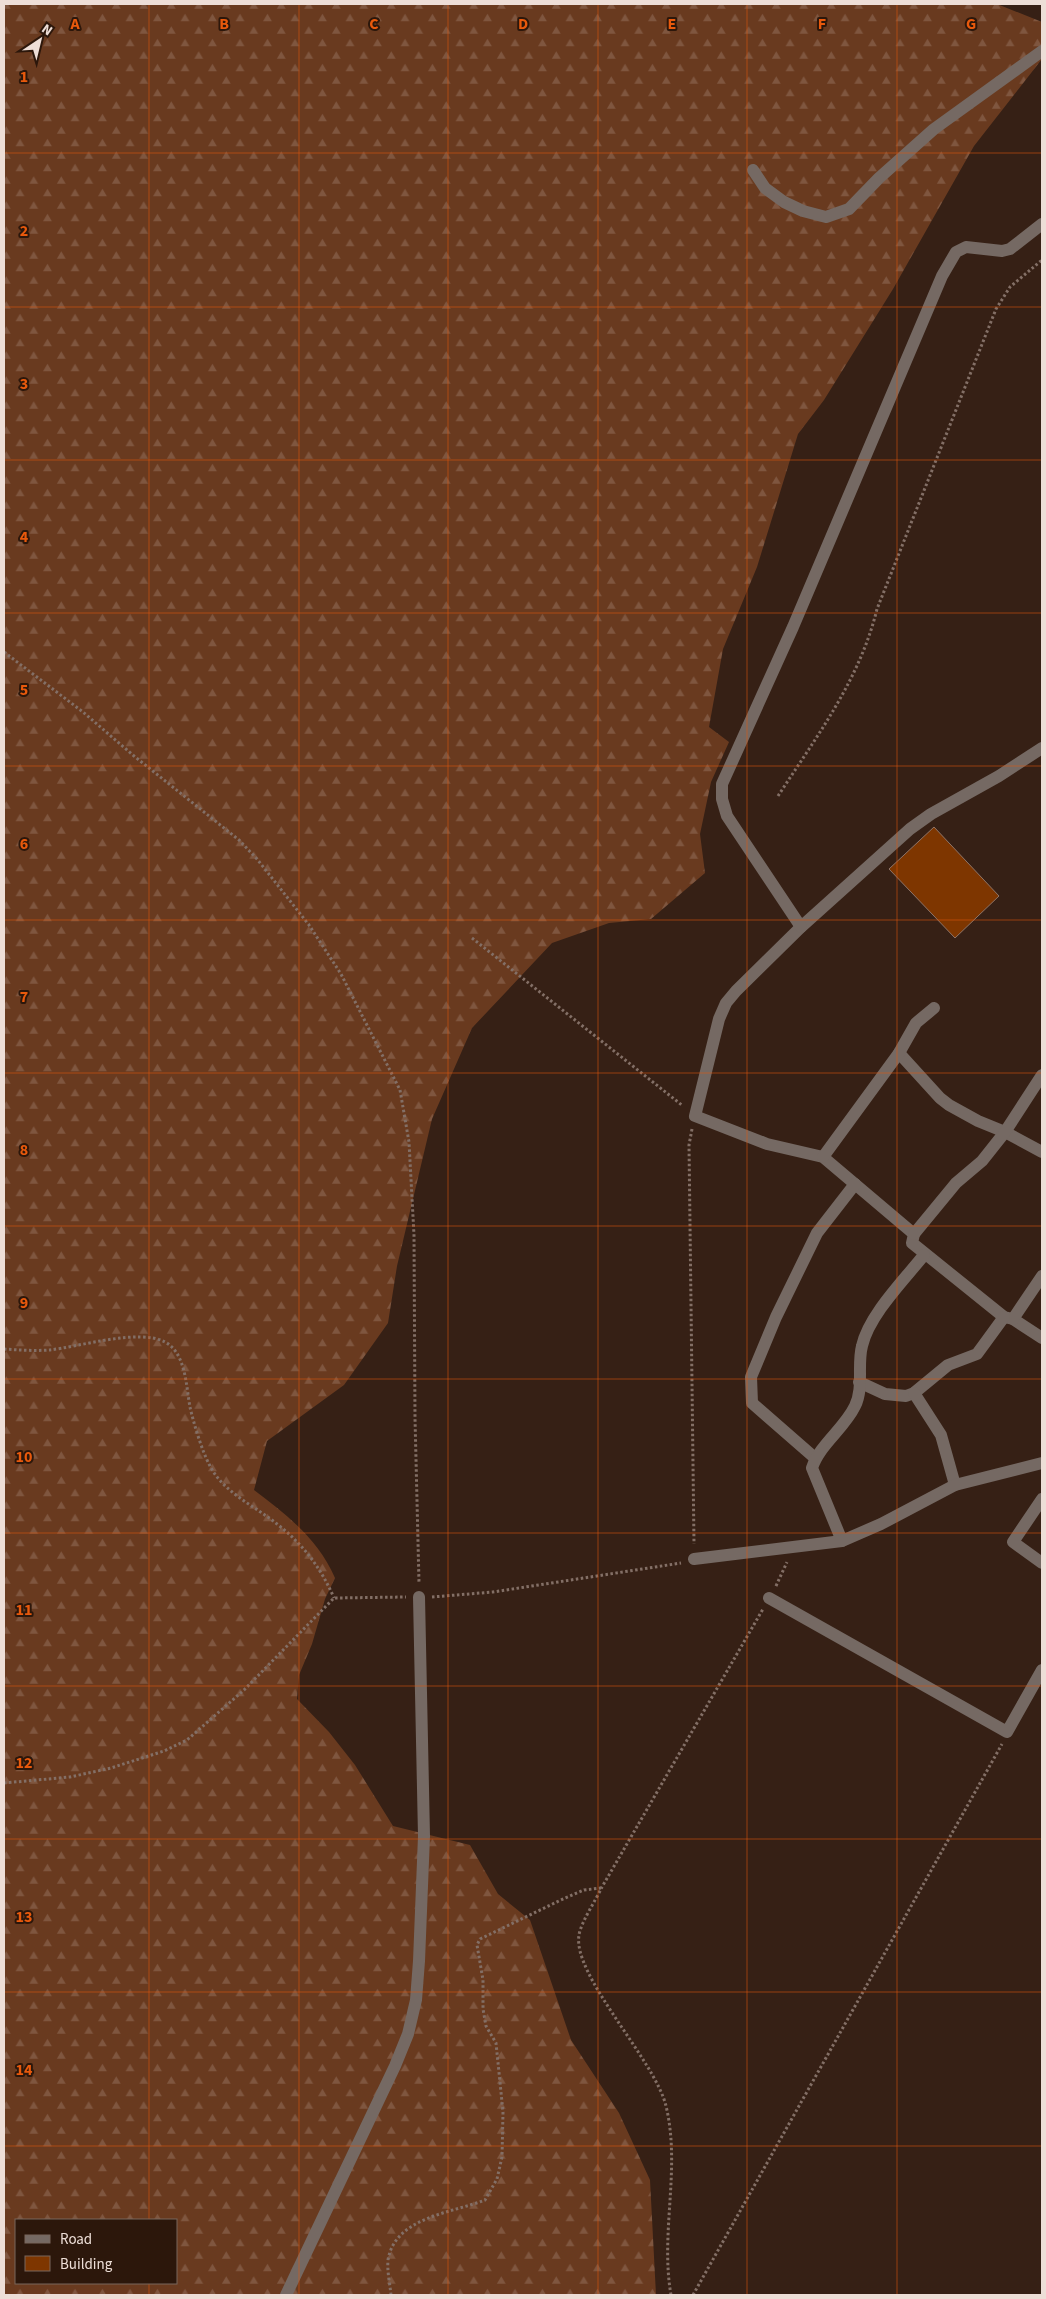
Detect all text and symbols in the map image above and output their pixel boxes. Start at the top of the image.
text: A [69,13,80,35]
text: B [219,13,229,35]
text: C [369,13,379,35]
text: D [518,13,528,35]
text: E [668,13,676,35]
text: F [818,13,826,35]
text: G [966,13,976,35]
north arrow [15,15,65,65]
text: N [37,19,56,41]
text: 1 [20,66,28,88]
text: 2 [20,220,28,242]
text: 3 [20,373,28,395]
text: 4 [20,526,29,548]
text: 5 [20,679,28,701]
text: 6 [20,833,28,855]
text: 7 [20,986,28,1008]
text: 8 [20,1139,28,1161]
text: 9 [20,1292,28,1314]
text: 10 [16,1446,32,1468]
text: 11 [16,1599,32,1621]
text: 12 [16,1752,32,1774]
text: 13 [16,1906,32,1928]
text: 14 [16,2059,33,2081]
legend [15,2219,178,2284]
text: Road [60,2229,92,2250]
text: Building [60,2254,113,2275]

